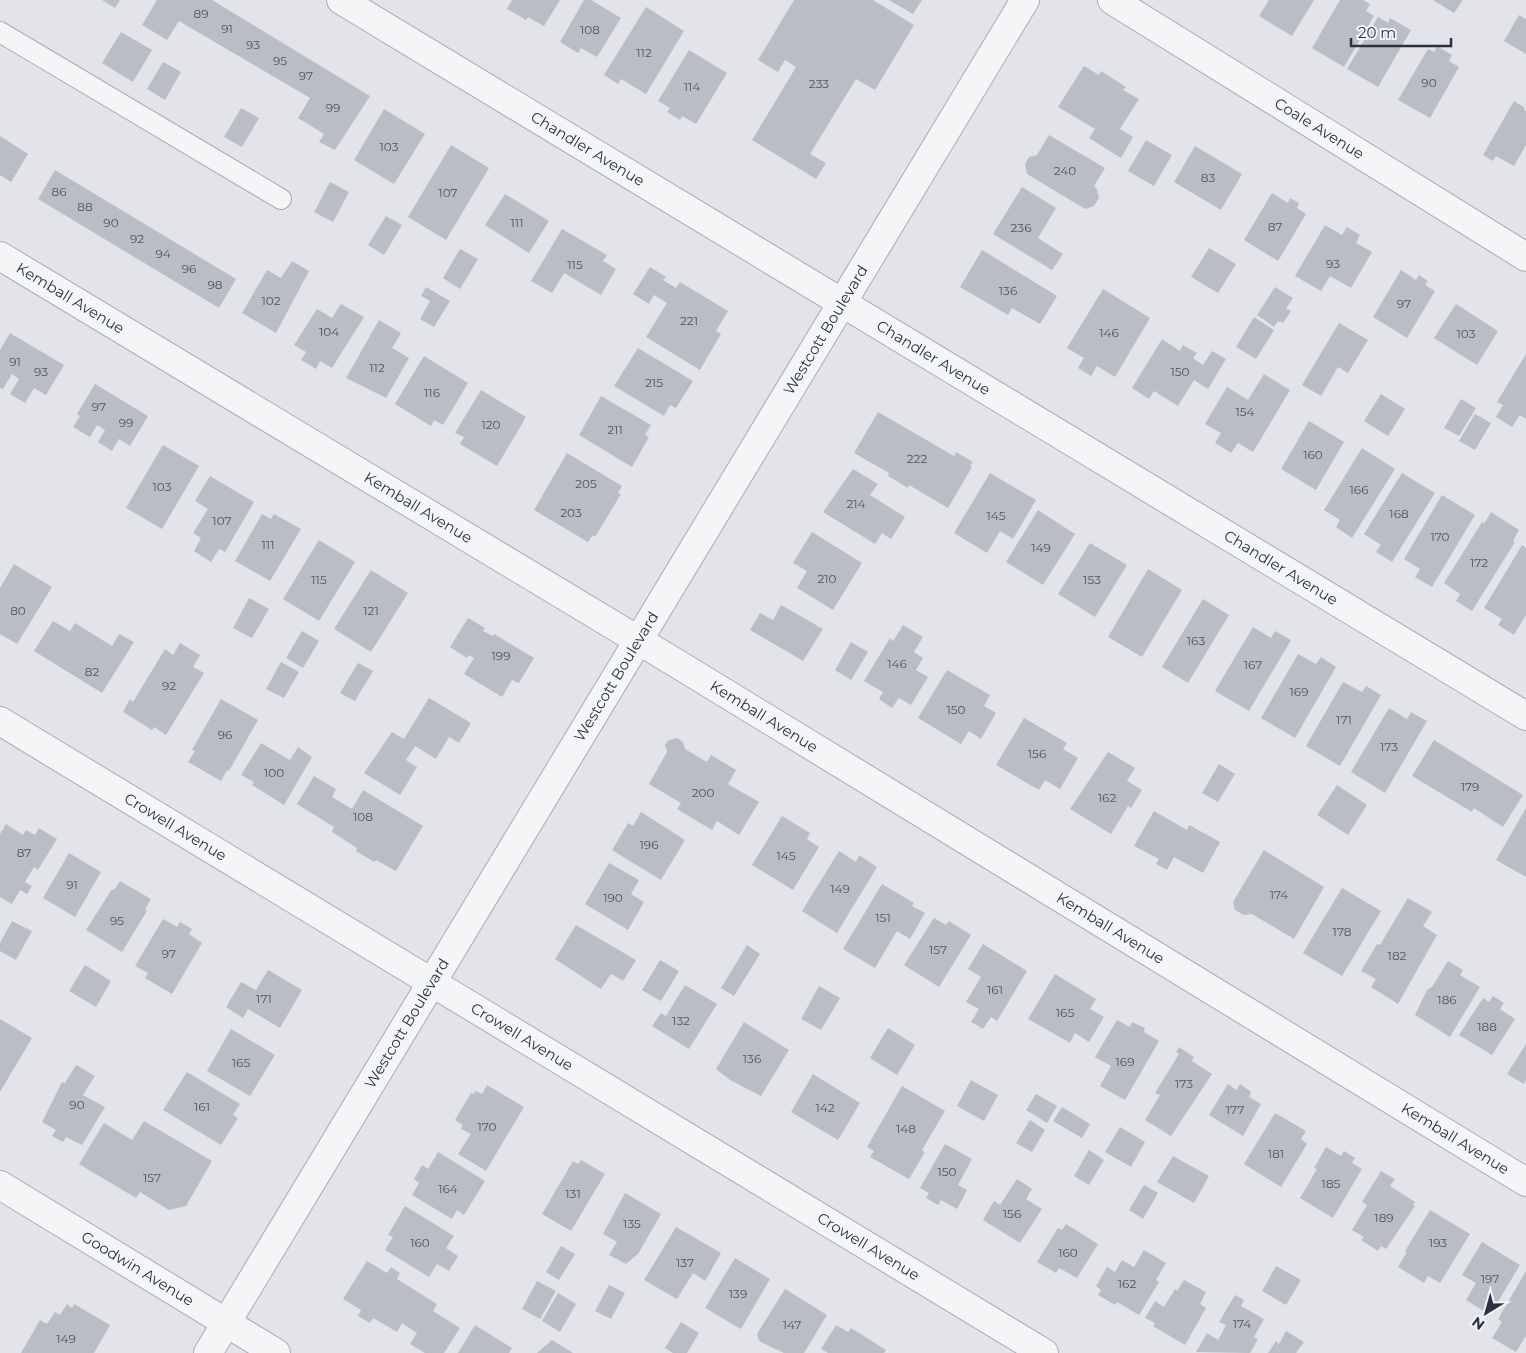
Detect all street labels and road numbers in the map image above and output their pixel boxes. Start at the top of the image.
street label: Coale Avenue [1271,93,1368,163]
street label: Chandler Avenue [527,107,648,190]
street label: Kemball Avenue [13,258,128,338]
street label: Westcott Boulevard [779,261,872,398]
street label: Chandler Avenue [873,316,994,399]
street label: Kemball Avenue [361,467,476,547]
street label: Chandler Avenue [1221,526,1341,609]
street label: Westcott Boulevard [570,608,662,745]
street label: Kemball Avenue [707,676,822,756]
street label: Crowell Avenue [121,788,230,865]
street label: Kemball Avenue [1053,888,1168,968]
street label: Westcott Boulevard [360,955,453,1091]
street label: Crowell Avenue [467,998,577,1075]
street label: Kemball Avenue [1398,1098,1513,1178]
street label: Crowell Avenue [814,1208,923,1284]
street label: Goodwin Avenue [78,1227,198,1310]

